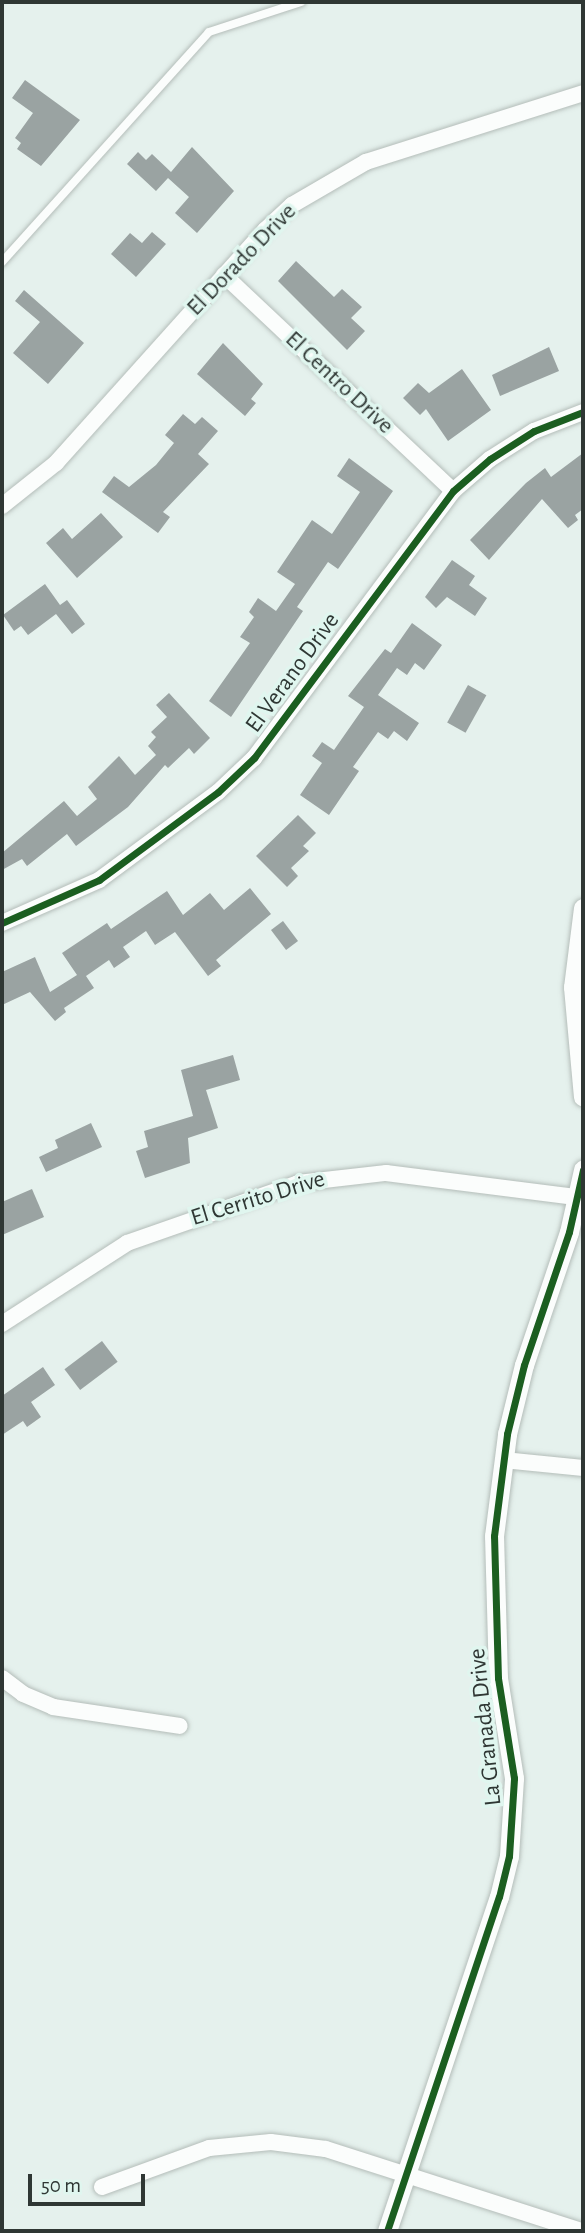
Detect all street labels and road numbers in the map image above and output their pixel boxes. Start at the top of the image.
street label: El Dorado Drive [181,198,303,322]
street label: El Centro Drive [279,325,399,441]
street label: El Verano Drive [240,607,346,739]
street label: El Cerrito Drive [187,1165,329,1233]
street label: La Granada Drive [463,1647,509,1807]

